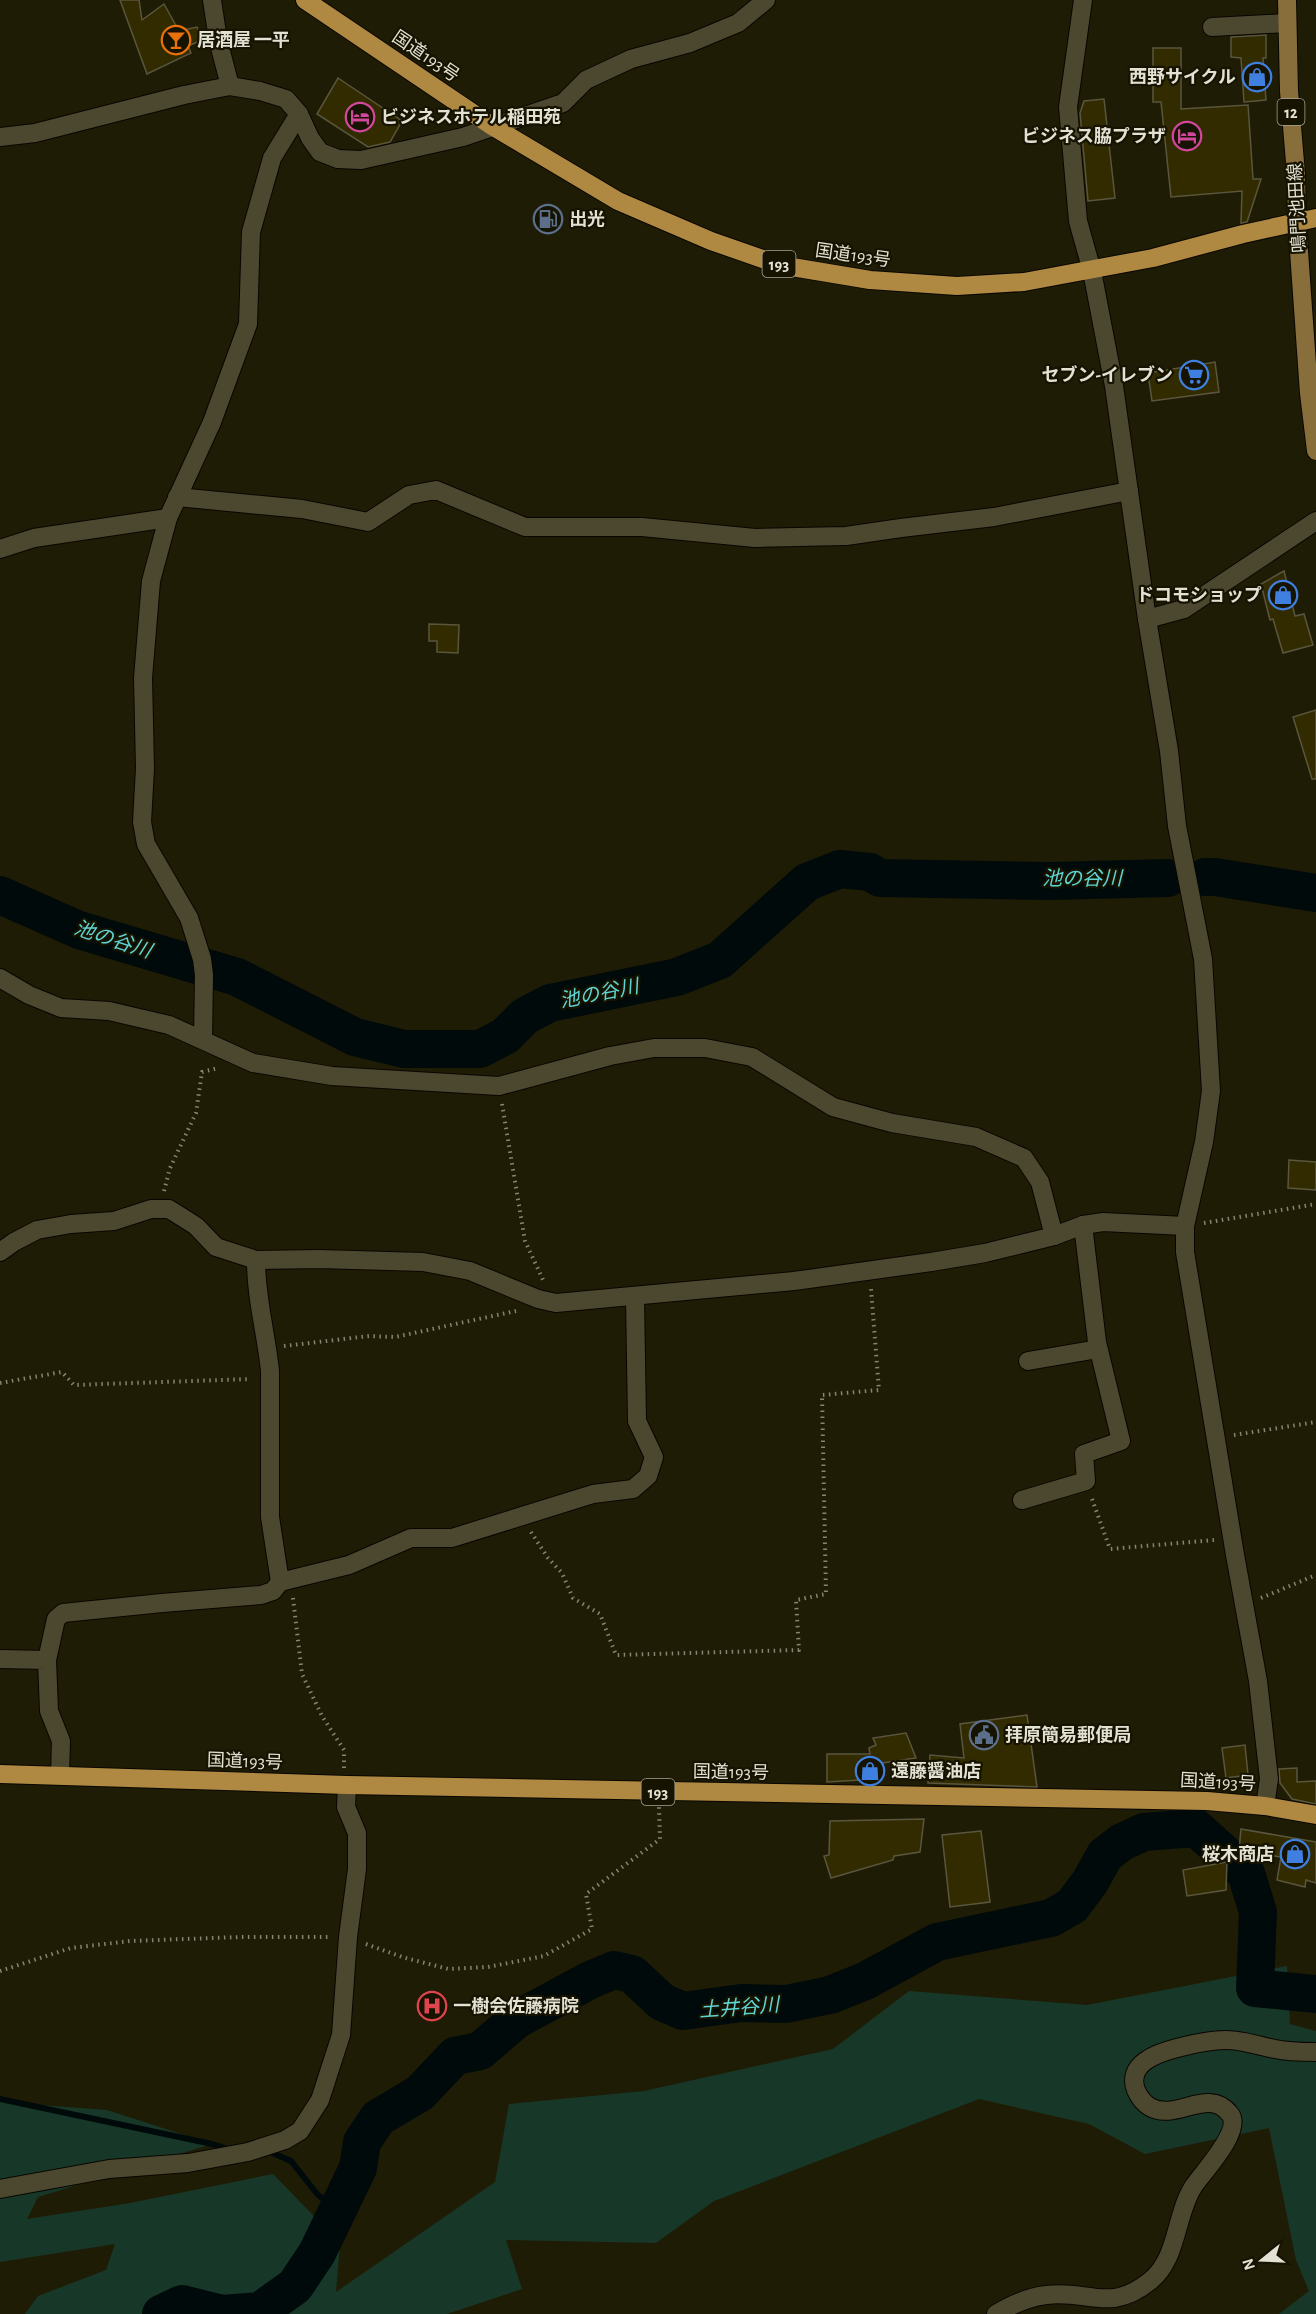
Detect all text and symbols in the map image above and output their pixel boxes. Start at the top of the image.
bar icon: 居酒屋 一平 [160,24,192,56]
street label: 国道193号 [389,26,463,86]
place label: 居酒屋 一平 [197,30,290,50]
shop icon: 西野サイクル [1241,61,1273,93]
place label: 西野サイクル [1129,67,1236,87]
road number: 12 [1278,99,1304,125]
hotel icon: ビジネスホテル稲田苑 [344,101,376,133]
place label: ビジネスホテル稲田苑 [381,107,561,127]
hotel icon: ビジネス脇プラザ [1171,120,1203,152]
place label: ビジネス脇プラザ [1022,126,1166,146]
street label: 鳴門池田線 [1285,163,1309,253]
fuel station icon: 出光 [532,203,564,235]
place label: 出光 [569,210,605,229]
street label: 国道193号 [814,240,892,270]
road number: 193 [762,251,796,277]
supermarket icon: セブン-イレブン [1178,359,1210,391]
place label: セブン-イレブン [1042,365,1173,385]
shop icon: ドコモショップ [1267,579,1299,611]
place label: ドコモショップ [1136,586,1262,605]
water label: 池の谷川 [1042,868,1124,889]
water label: 池の谷川 [72,917,156,962]
water label: 池の谷川 [558,975,642,1011]
public building icon: 拝原簡易郵便局 [968,1719,1000,1751]
place label: 拝原簡易郵便局 [1005,1725,1131,1745]
street label: 国道193号 [207,1750,283,1772]
shop icon: 遠藤醤油店 [854,1755,886,1787]
street label: 国道193号 [693,1761,769,1783]
place label: 遠藤醤油店 [891,1761,981,1781]
street label: 国道193号 [1179,1770,1257,1794]
road number: 193 [642,1779,674,1805]
shop icon: 桜木商店 [1279,1838,1311,1870]
place label: 桜木商店 [1202,1845,1274,1864]
hospital icon: 一樹会佐藤病院 [416,1990,448,2022]
water label: 土井谷川 [698,1994,782,2021]
place label: 一樹会佐藤病院 [453,1996,579,2016]
north arrow [1232,2230,1292,2290]
text: N [1239,2257,1258,2272]

